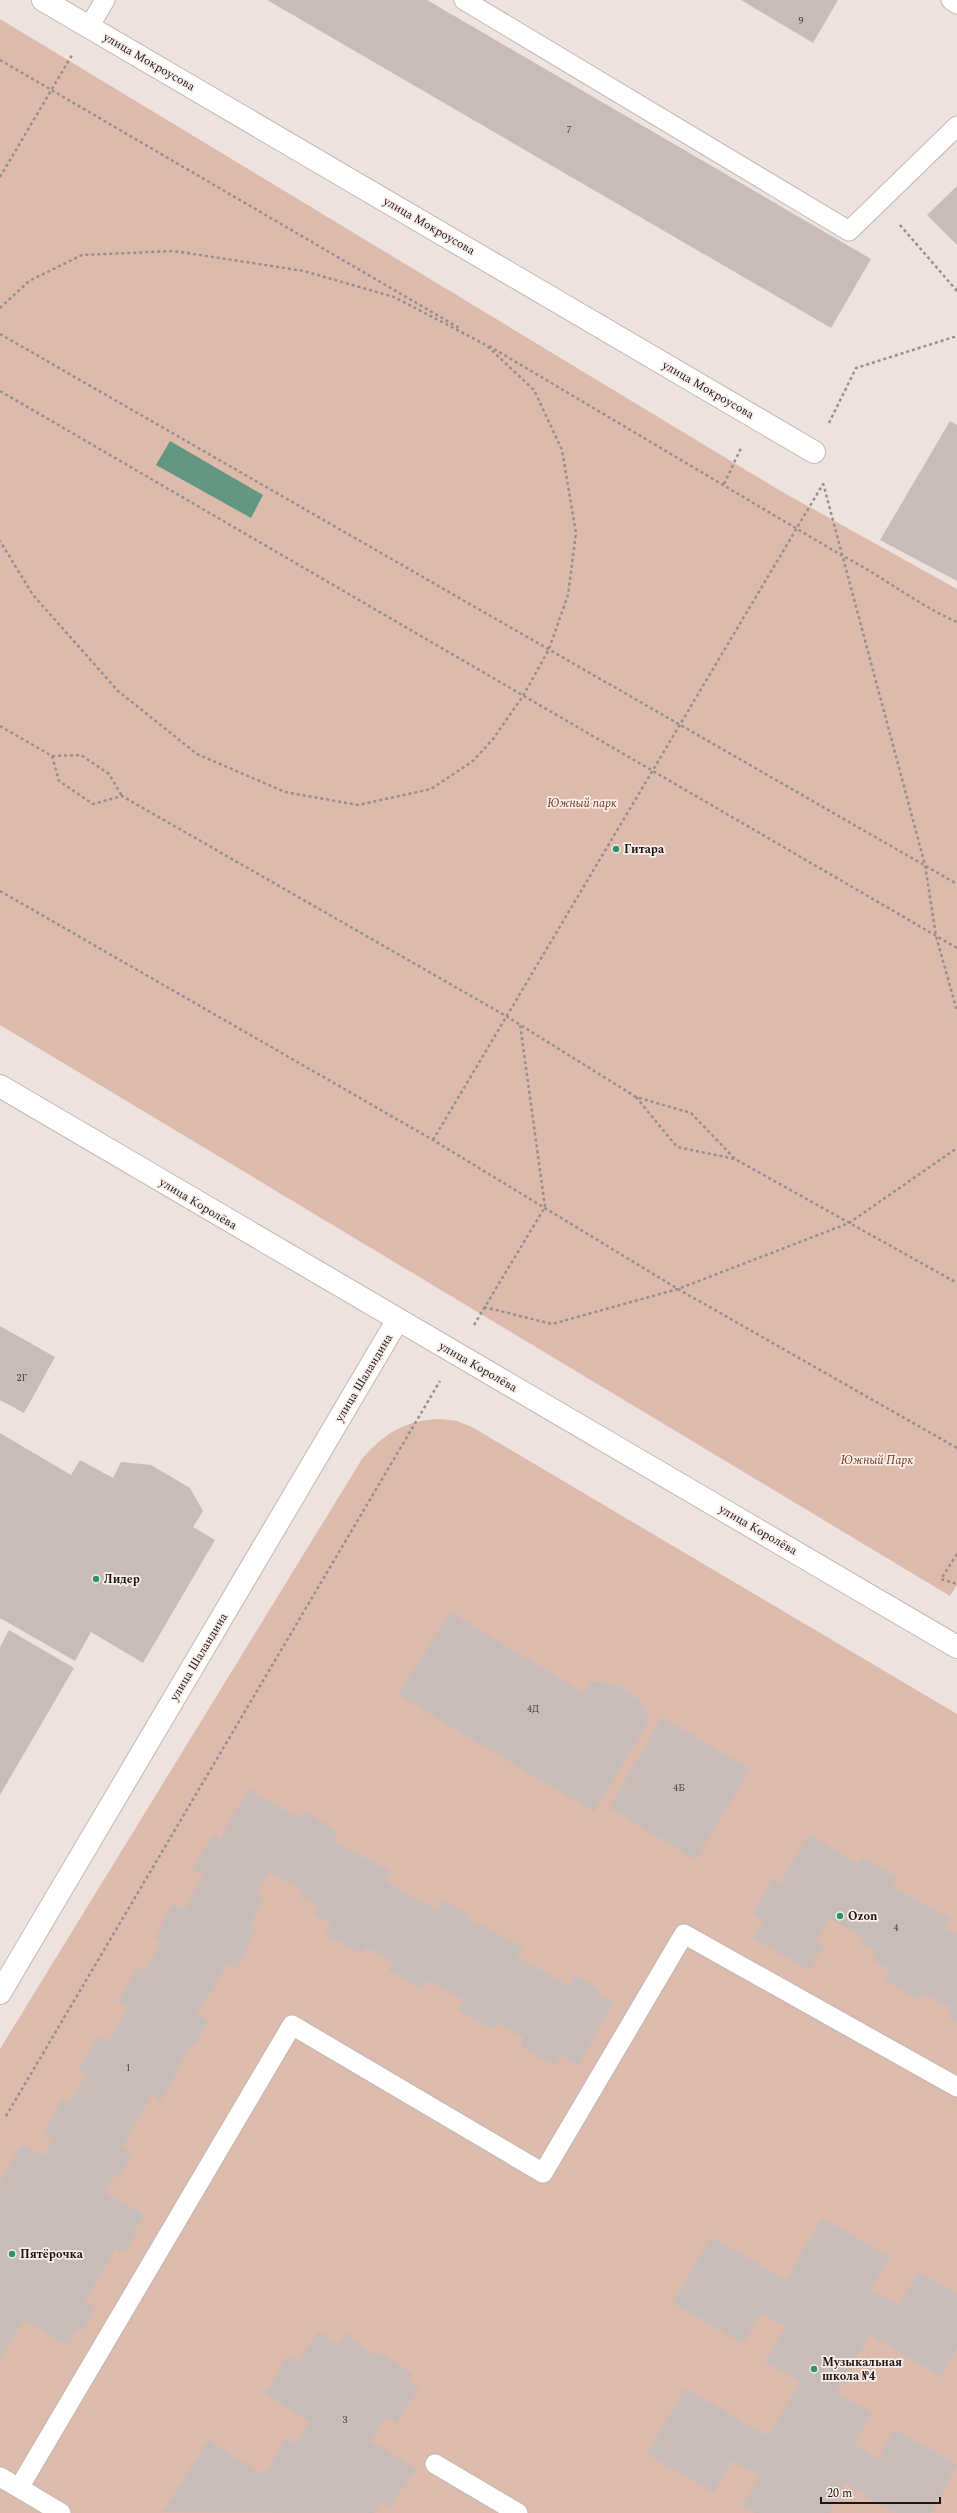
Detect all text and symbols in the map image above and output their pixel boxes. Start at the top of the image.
house number: 9 [799,13,804,29]
street label: улица Мокроусова [99,27,199,96]
house number: 7 [567,122,572,138]
street label: улица Мокроусова [379,191,479,260]
street label: улица Мокроусова [658,355,758,424]
park label: Южный парк [547,794,617,813]
place label: Гитара [624,840,665,859]
marker: Гитара [611,844,621,854]
street label: улица Королёва [155,1173,241,1235]
street label: улица Шаландина [330,1330,398,1427]
street label: улица Королёва [434,1336,521,1397]
house number: 2Г [17,1370,28,1386]
park label: Южный Парк [841,1451,913,1470]
street label: улица Королёва [714,1499,801,1560]
place label: Лидер [104,1570,140,1589]
marker: Лидер [91,1574,101,1584]
street label: улица Шаландина [165,1609,233,1706]
house number: 4Д [527,1701,539,1717]
house number: 4Б [673,1780,685,1796]
place label: Ozon [848,1907,878,1926]
marker: Ozon [835,1911,845,1921]
house number: 4 [894,1920,899,1936]
house number: 1 [126,2060,131,2076]
place label: Пятёрочка [20,2245,84,2264]
marker: Пятёрочка [7,2249,17,2259]
place label: Музыкальная школа №4 [822,2353,902,2386]
marker: Музыкальная школа №4 [809,2364,819,2374]
house number: 3 [343,2412,348,2428]
scale bar [821,2479,940,2505]
text: 20 m [827,2484,852,2503]

